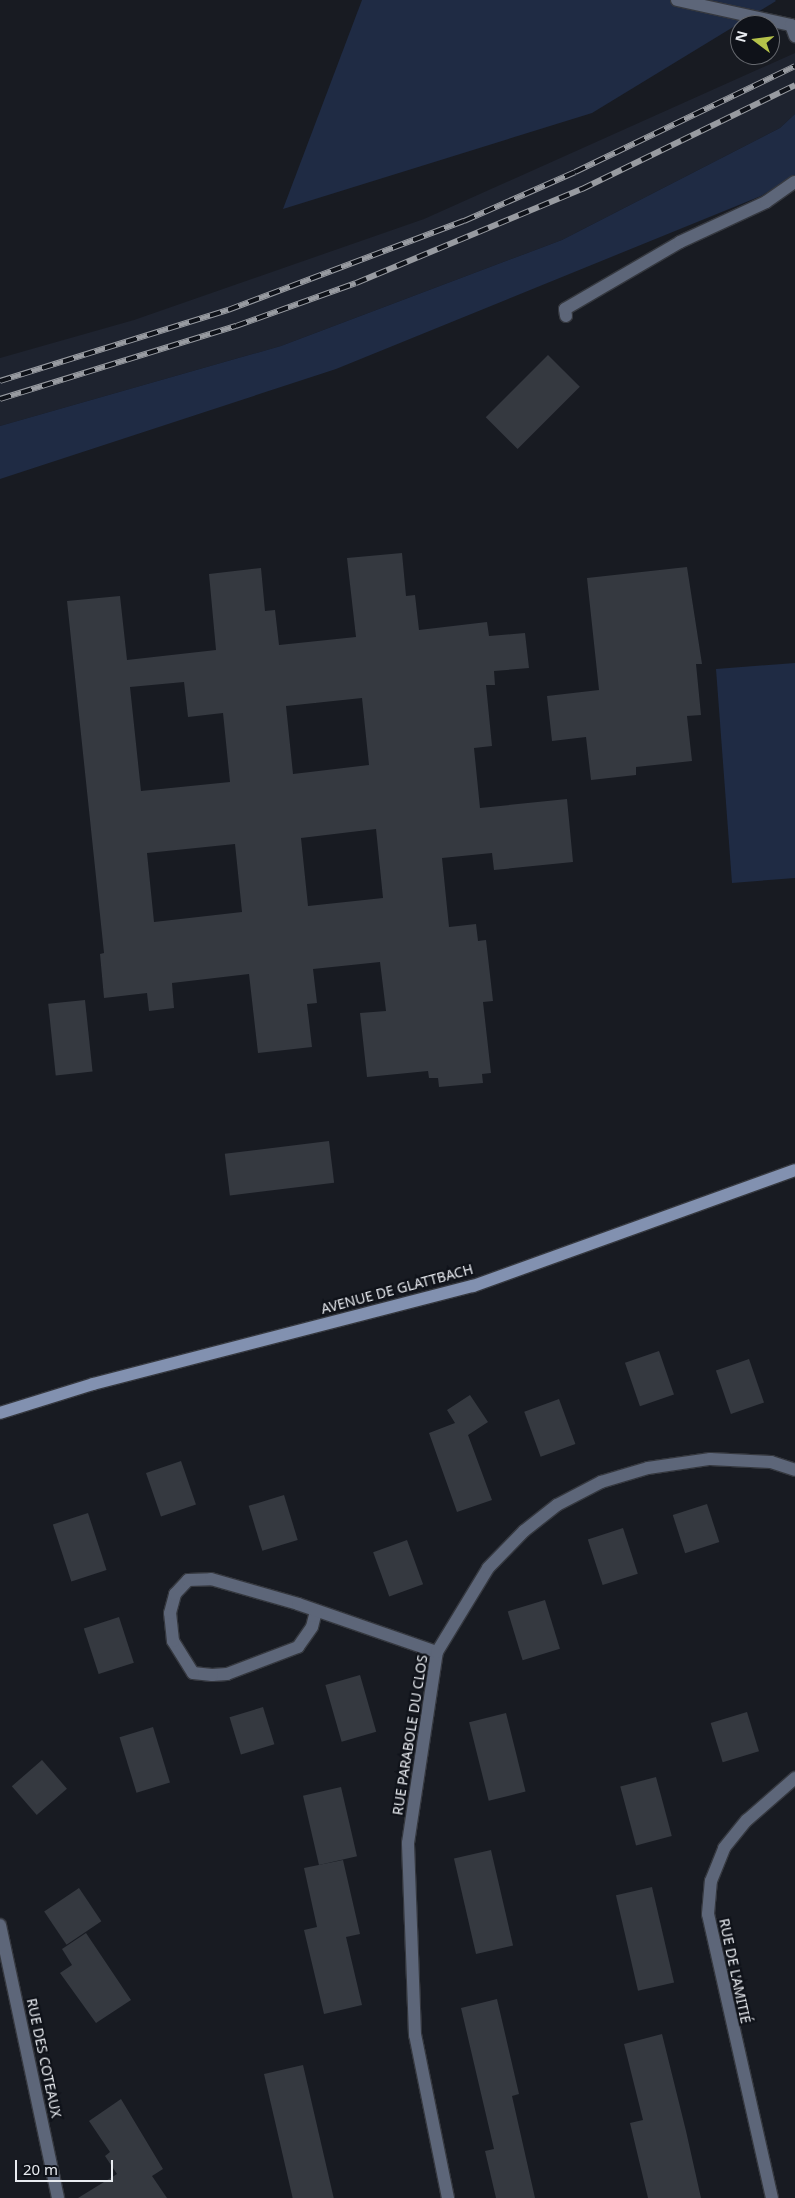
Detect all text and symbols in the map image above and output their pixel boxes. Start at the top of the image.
north arrow [730,15,780,65]
text: N [730,28,752,44]
street label: AVENUE DE GLATTBACH [319,1261,475,1317]
street label: RUE PARABOLE DU CLOS [389,1654,431,1816]
street label: RUE DE L'AMITIÉ [716,1917,754,2025]
street label: RUE DES COTEAUX [23,1997,65,2119]
scale bar [18,2150,115,2182]
text: 20 m [23,2159,58,2179]

